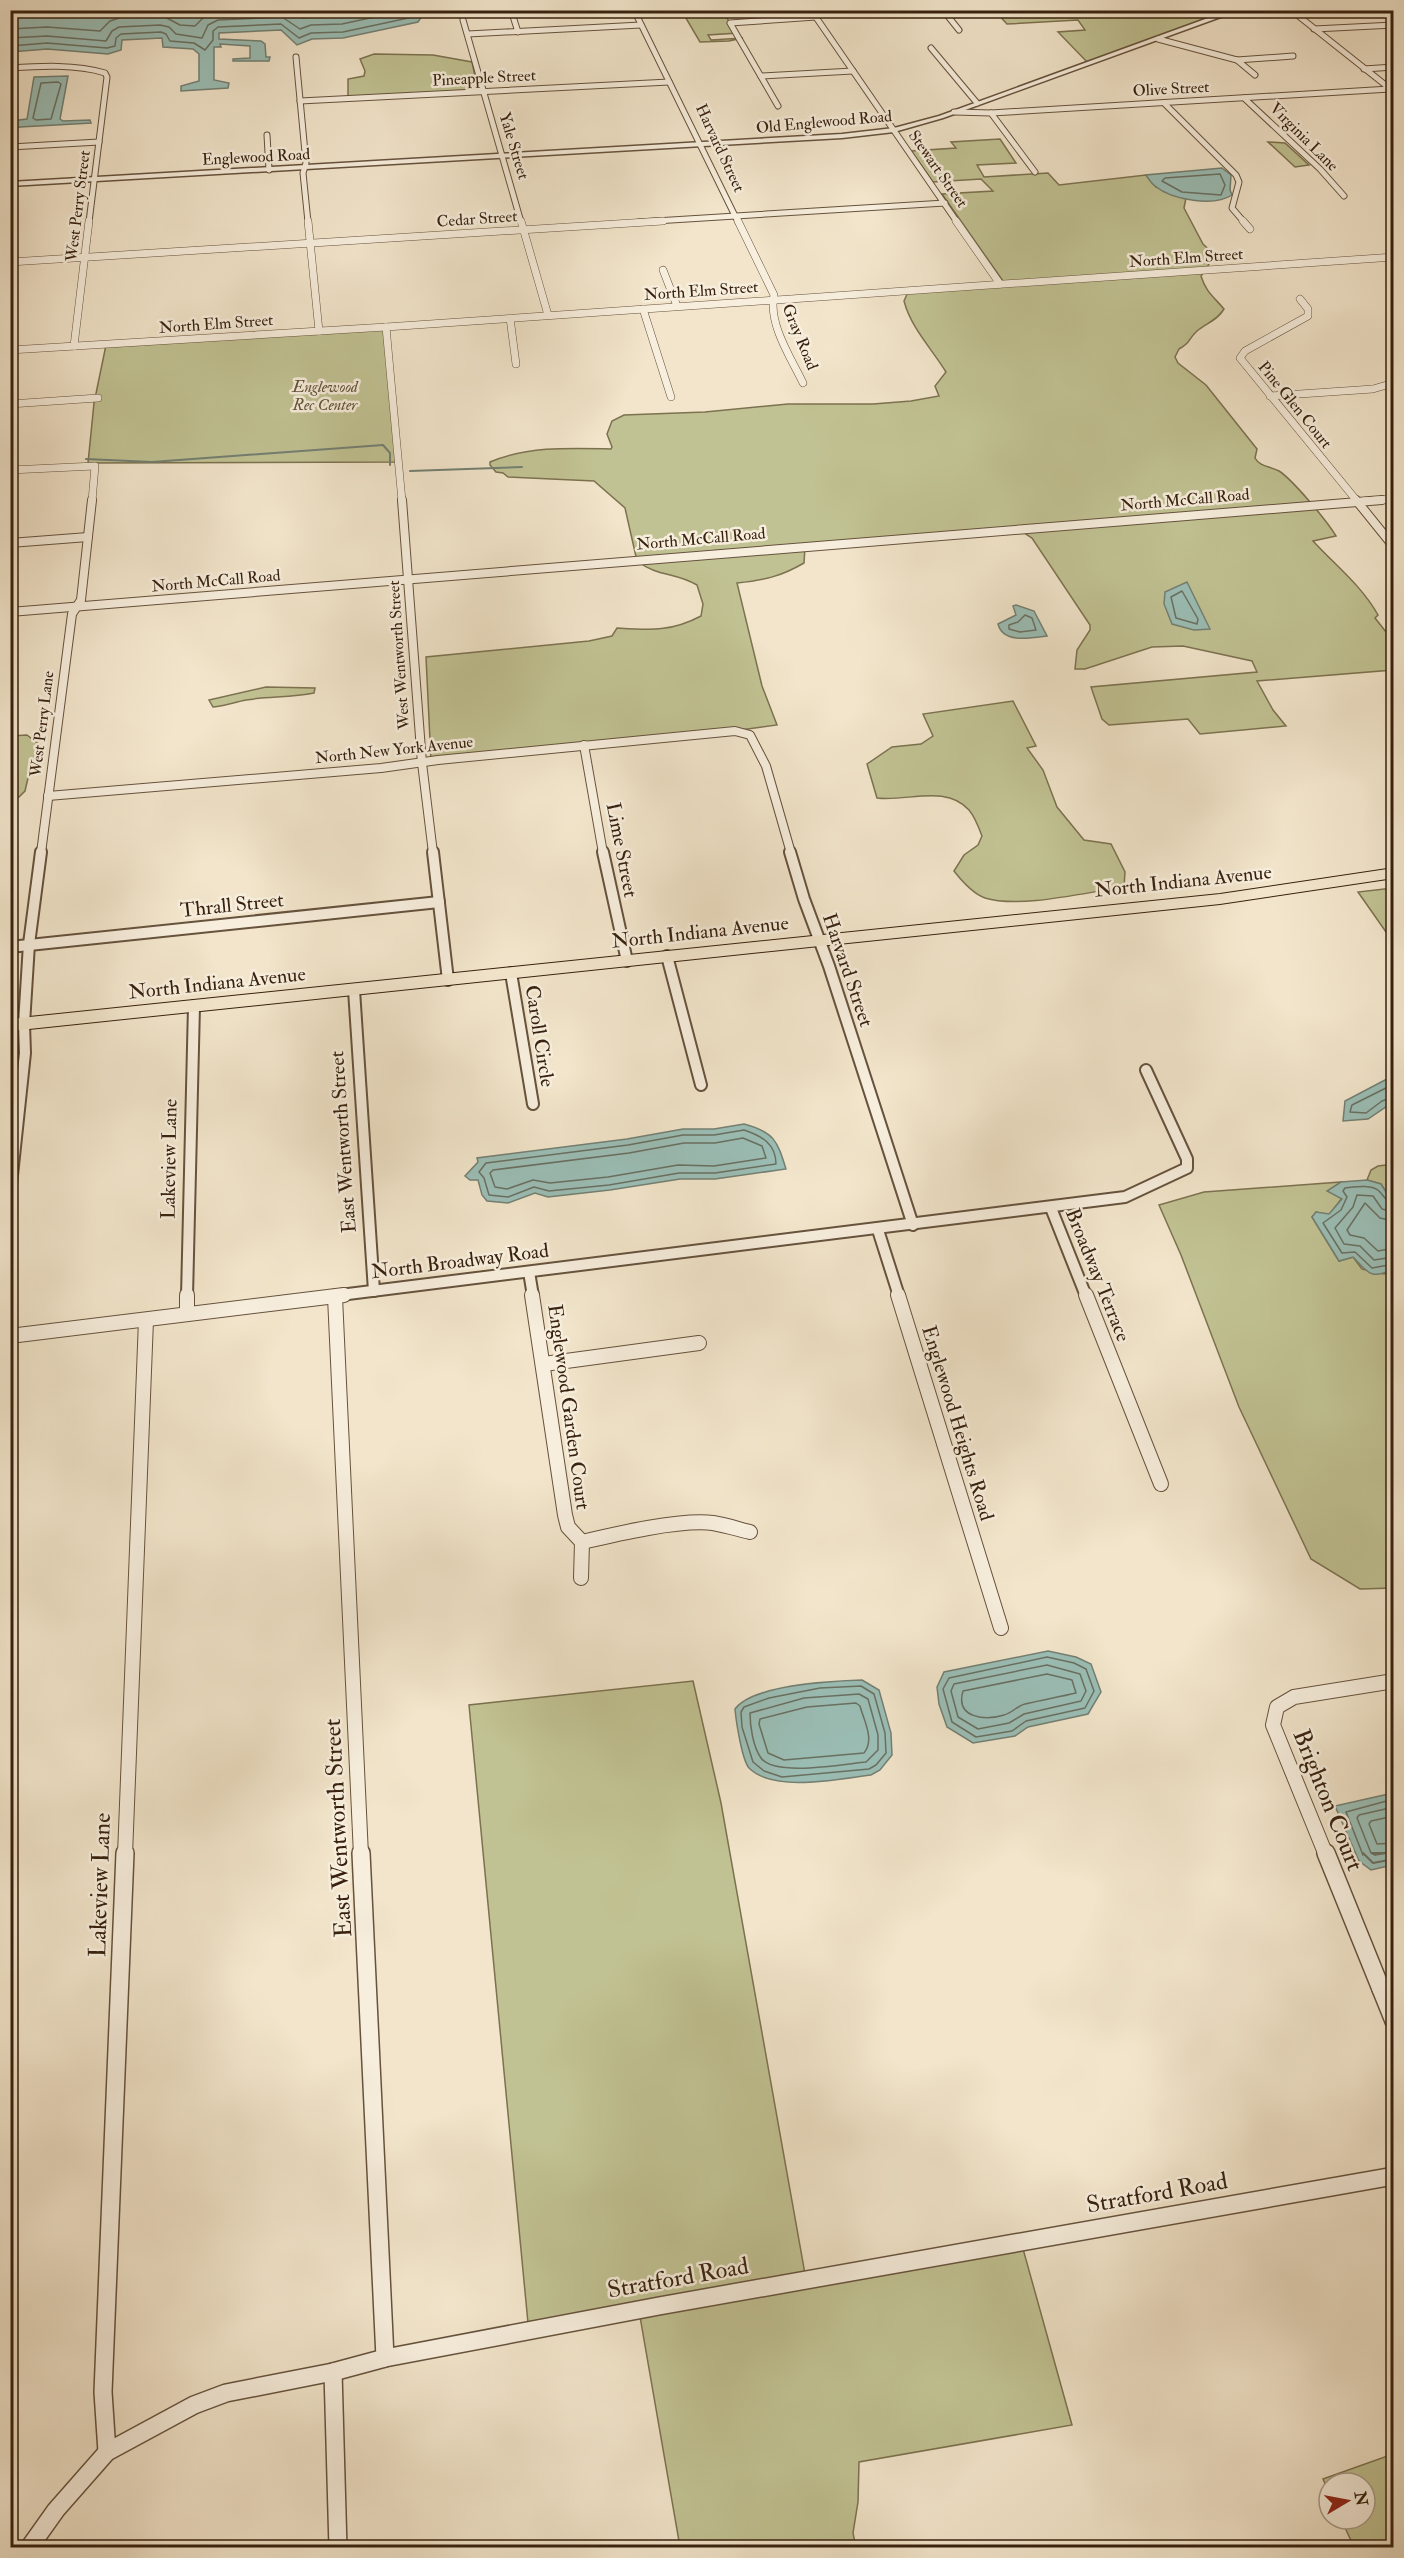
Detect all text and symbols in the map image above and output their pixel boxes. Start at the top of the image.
street label: Pineapple Street [432,65,536,92]
street label: Olive Street [1132,77,1210,101]
street label: Virginia Lane [1265,98,1343,176]
street label: Harvard Street [691,101,749,195]
street label: Old Englewood Road [755,106,893,138]
street label: Yale Street [494,110,534,182]
street label: Stewart Street [904,126,972,212]
street label: Englewood Road [201,144,311,170]
street label: West Perry Street [61,149,95,264]
street label: Cedar Street [436,206,518,232]
street label: North Elm Street [1128,244,1244,272]
street label: North Elm Street [643,277,759,305]
street label: Gray Road [778,301,822,373]
street label: North Elm Street [158,310,274,338]
street label: Pine Glen Court [1254,357,1336,453]
park label: Englewood Rec Center [291,377,359,415]
street label: North McCall Road [1120,484,1250,516]
street label: North McCall Road [636,523,766,555]
street label: North McCall Road [151,565,281,597]
street label: West Wentworth Street [384,580,414,731]
street label: West Perry Lane [25,670,58,779]
street label: North New York Avenue [314,732,474,768]
street label: Lime Street [601,800,644,900]
street label: North Indiana Avenue [1093,859,1273,903]
street label: Thrall Street [179,887,285,923]
street label: North Indiana Avenue [610,910,790,954]
street label: Harvard Street [817,910,879,1031]
street label: North Indiana Avenue [127,961,307,1005]
street label: Caroll Circle [520,983,560,1089]
street label: East Wentworth Street [324,1050,362,1234]
street label: Lakeview Lane [155,1099,183,1219]
street label: Broadway Terrace [1060,1205,1136,1345]
street label: North Broadway Road [370,1238,550,1284]
street label: Englewood Garden Court [542,1303,596,1512]
street label: Englewood Heights Road [916,1322,1000,1524]
street label: East Wentworth Street [317,1718,359,1938]
street label: Brighton Court [1286,1725,1371,1876]
street label: Lakeview Lane [82,1812,118,1958]
street label: Stratford Road [1084,2165,1230,2221]
street label: Stratford Road [605,2250,751,2306]
north arrow [1317,2471,1377,2531]
text: N [1350,2489,1372,2508]

